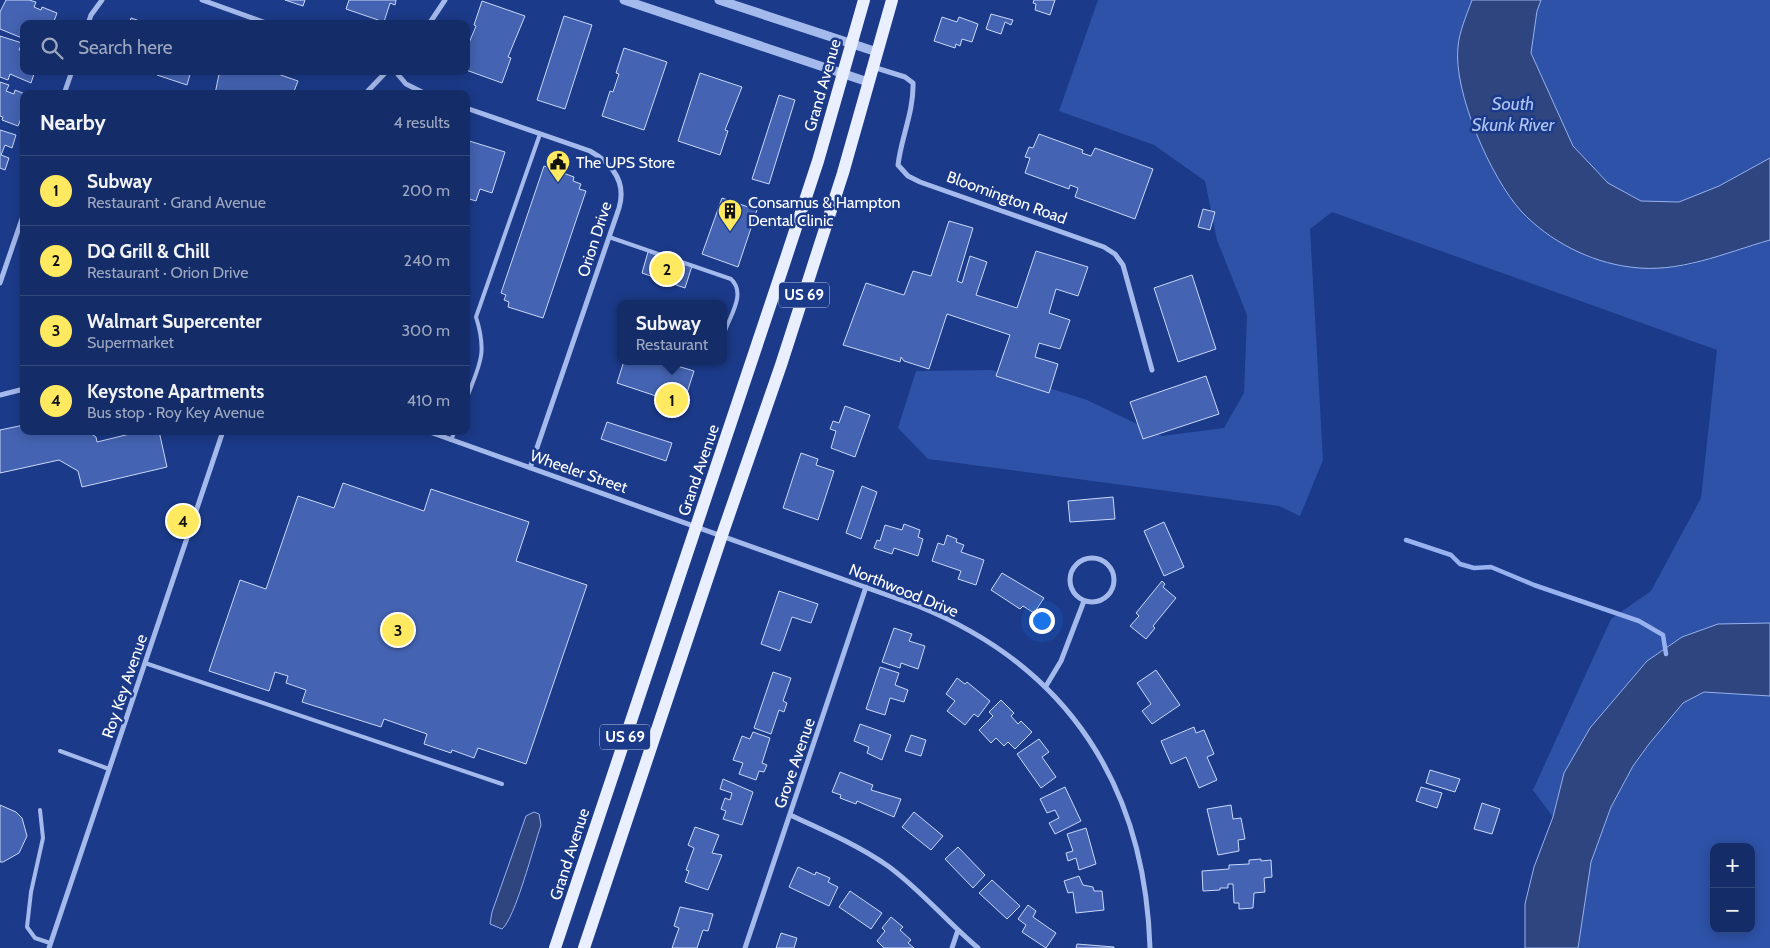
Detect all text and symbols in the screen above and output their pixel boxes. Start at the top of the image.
search box [20,20,470,75]
icon: search [38,34,66,62]
text: Search here [78,36,172,59]
street label: Grand Avenue [800,37,845,134]
water label: South Skunk River [1472,93,1556,136]
text: Nearby [40,110,106,135]
text: 4 results [393,113,450,132]
public building icon: The UPS Store [545,149,571,183]
place label: The UPS Store [576,153,675,172]
street label: Bloomington Road [944,167,1069,228]
text: Subway [87,170,152,193]
text: 1 [53,181,59,200]
text: 200 m [402,181,450,200]
text: Restaurant · Grand Avenue [87,193,266,212]
place label: Consamus & Hampton Dental Clinic [748,193,900,230]
building icon: Consamus & Hampton Dental Clinic [717,198,743,232]
street label: Orion Drive [573,199,616,279]
text: DQ Grill & Chill [87,240,210,263]
pin: 2 [651,250,683,288]
text: 2 [52,251,60,270]
text: 240 m [404,251,450,270]
text: Restaurant · Orion Drive [87,263,248,282]
road number: US 69 [779,282,829,308]
popup [617,300,727,365]
text: Walmart Supercenter [87,310,262,333]
text: Subway [636,312,701,335]
text: 3 [52,321,60,340]
text: 300 m [401,321,450,340]
text: Supermarket [87,333,174,352]
text: Restaurant [636,335,708,354]
text: Keystone Apartments [87,380,264,403]
pin: 1 [656,381,688,419]
text: 4 [51,391,61,410]
text: 410 m [407,391,450,410]
text: Bus stop · Roy Key Avenue [87,403,264,422]
street label: Grand Avenue [674,422,723,518]
street label: Wheeler Street [528,446,631,497]
pin: 4 [167,502,199,540]
street label: Northwood Drive [846,560,961,621]
your location [1029,608,1055,634]
pin: 3 [382,611,414,649]
street label: Roy Key Avenue [98,632,151,741]
street label: Grove Avenue [770,715,819,811]
road number: US 69 [600,724,650,750]
street label: Grand Avenue [546,806,593,902]
map controls [1710,843,1755,933]
button: + [1710,843,1755,888]
button: − [1710,888,1755,933]

